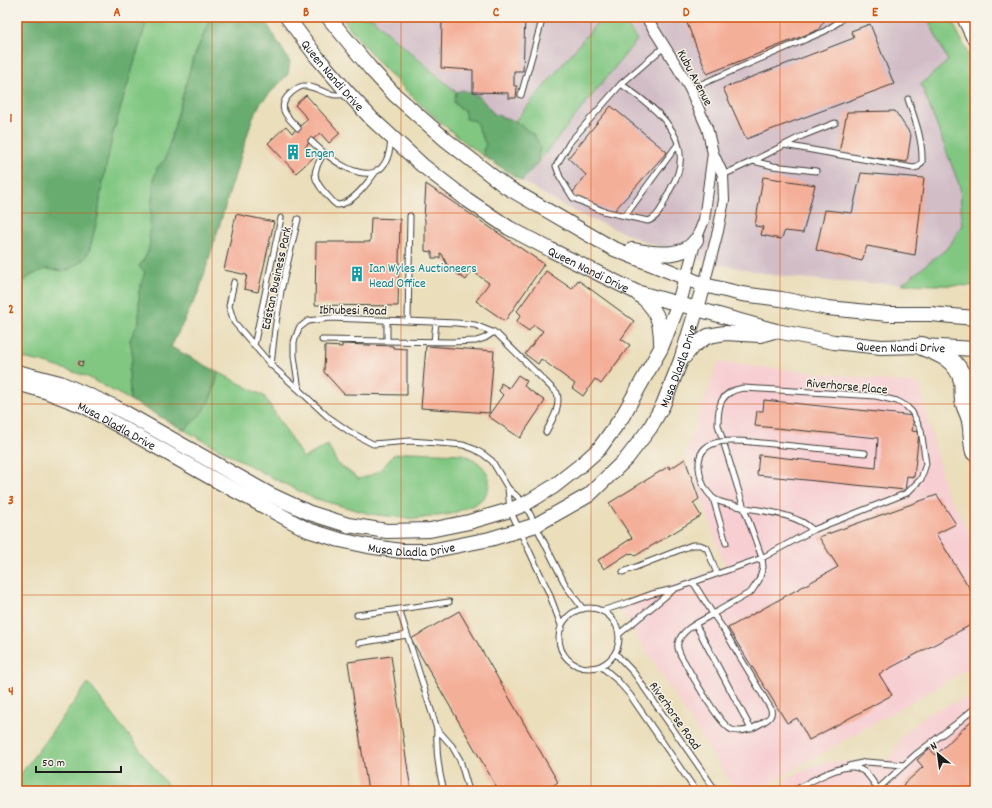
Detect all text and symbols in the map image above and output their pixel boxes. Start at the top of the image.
text: A [113,4,121,23]
text: B [303,4,309,23]
text: C [493,4,500,23]
text: D [683,4,690,23]
text: E [872,4,879,23]
street label: Queen Nandi Drive [295,36,368,117]
street label: Kubu Avenue [671,47,717,110]
text: 1 [10,110,13,129]
building icon: Engen [284,143,302,161]
place label: Engen [305,145,334,164]
street label: Edstan Business Park [257,225,298,332]
street label: Queen Nandi Drive [544,243,632,299]
place label: Ian Wyles Auctioneers Head Office [369,260,477,294]
building icon: Ian Wyles Auctioneers Head Office [348,265,366,283]
text: 2 [8,301,14,320]
street label: Ibhubesi Road [319,301,387,322]
street label: Musa Dladla Drive [656,322,703,411]
street label: Queen Nandi Drive [855,337,946,359]
street label: Riverhorse Place [805,374,888,401]
street label: Musa Dladla Drive [75,397,159,457]
text: 3 [8,492,14,511]
street label: Musa Dladla Drive [367,539,457,563]
street label: Riverhorse Road [643,678,705,755]
text: 4 [8,683,14,702]
north arrow [918,734,958,774]
text: N [928,738,941,755]
scale bar [36,748,121,774]
text: 50 m [42,755,65,772]

